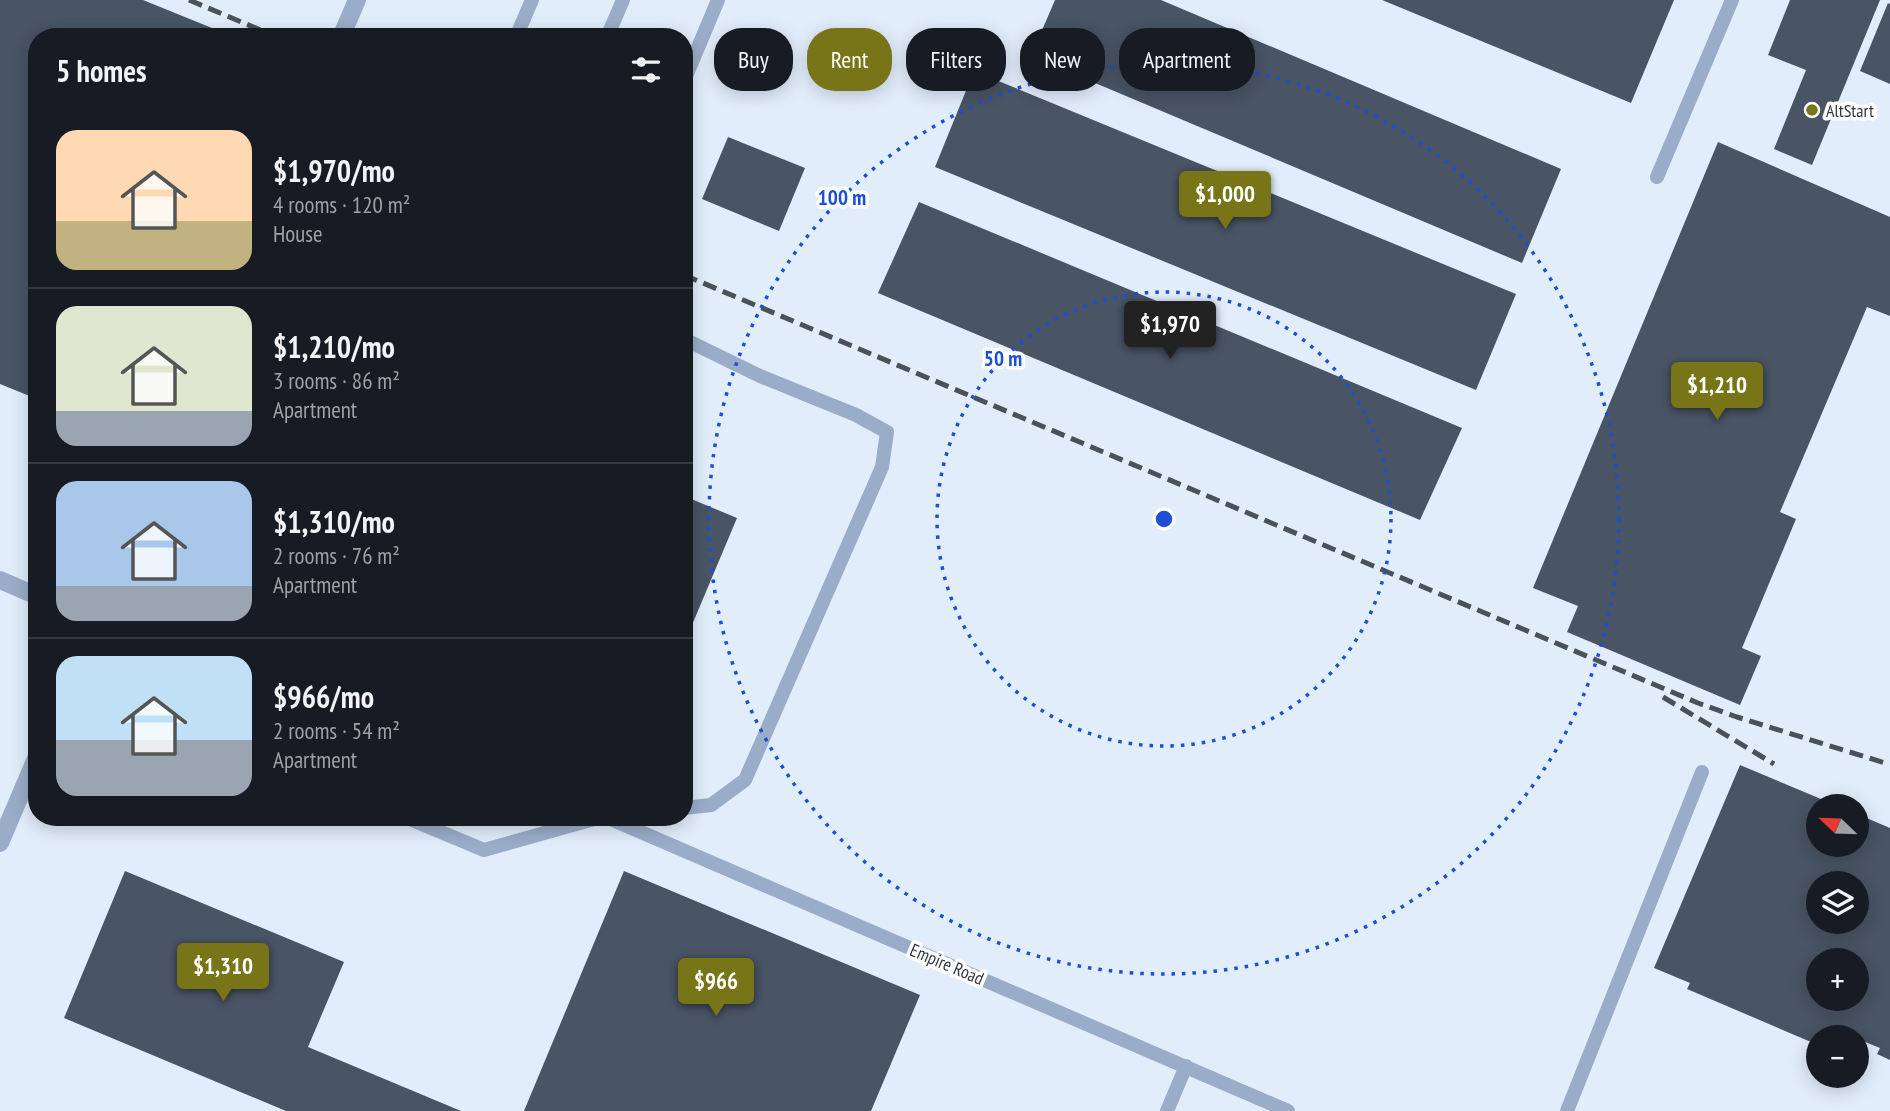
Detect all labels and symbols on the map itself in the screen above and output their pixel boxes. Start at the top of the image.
place label: AltStart [1826,99,1874,122]
marker: AltStart [1804,102,1820,118]
pin: $1,000 [1168,172,1282,231]
text: 100 m [818,184,866,211]
pin: $1,970 [1113,302,1227,361]
text: 50 m [984,345,1022,372]
pin: $1,210 [1660,362,1774,422]
centre of rings [1152,507,1176,531]
north arrow [1806,794,1869,858]
street label: Empire Road [907,938,987,990]
pin: $1,310 [166,944,280,1003]
pin: $966 [675,958,757,1018]

